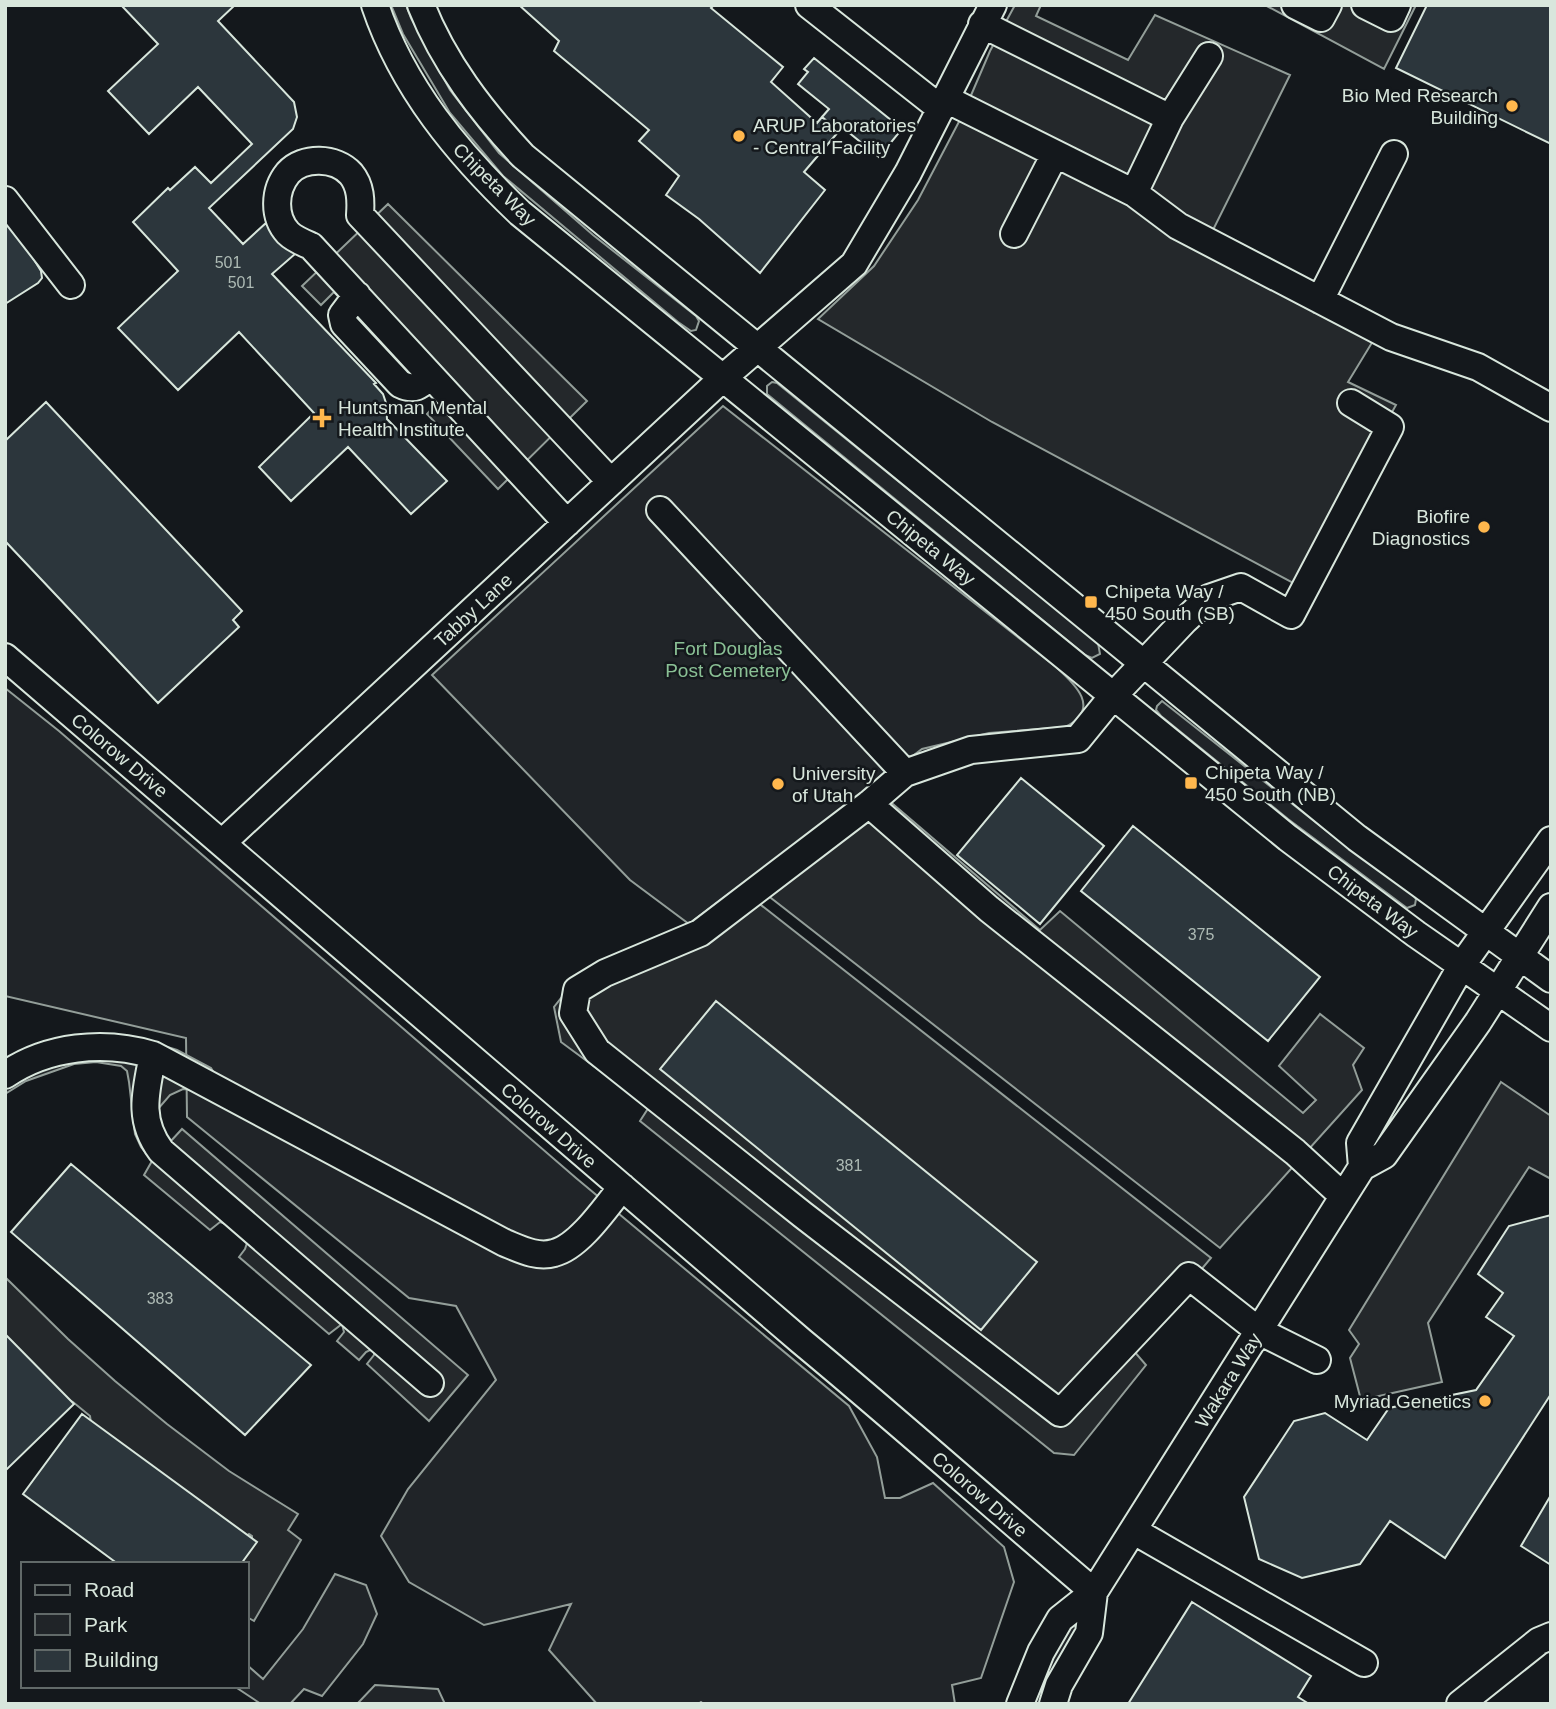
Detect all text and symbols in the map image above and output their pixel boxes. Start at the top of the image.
place label: Bio Med Research Building [1342,85,1498,128]
marker: Bio Med Research Building [1504,98,1520,114]
place label: ARUP Laboratories - Central Facility [753,115,916,158]
marker: ARUP Laboratories - Central Facility [731,128,747,144]
street label: Chipeta Way [449,139,541,230]
house number: 501 [215,254,241,271]
house number: 501 [228,274,254,291]
place label: Huntsman Mental Health Institute [338,397,487,440]
marker: Huntsman Mental Health Institute [312,408,332,428]
street label: Chipeta Way [882,505,980,590]
place label: Biofire Diagnostics [1372,506,1470,549]
marker: Biofire Diagnostics [1476,519,1492,535]
street label: Tabby Lane [430,569,516,652]
place label: Chipeta Way / 450 South (SB) [1105,581,1235,624]
marker: Chipeta Way / 450 South (SB) [1083,594,1099,610]
park label: Fort Douglas Post Cemetery [665,638,791,681]
street label: Colorow Drive [67,709,172,802]
place label: Chipeta Way / 450 South (NB) [1205,762,1336,805]
place label: University of Utah [792,763,876,806]
marker: Chipeta Way / 450 South (NB) [1183,775,1199,791]
marker: University of Utah [770,776,786,792]
street label: Chipeta Way [1323,860,1423,943]
house number: 375 [1188,926,1214,943]
street label: Colorow Drive [497,1078,601,1172]
house number: 381 [836,1157,862,1174]
house number: 383 [147,1290,173,1307]
street label: Wakara Way [1191,1329,1266,1431]
place label: Myriad Genetics [1334,1391,1471,1412]
marker: Myriad Genetics [1477,1393,1493,1409]
street label: Colorow Drive [928,1447,1032,1541]
legend [21,1562,248,1688]
text: Road [84,1578,134,1601]
text: Park [84,1613,128,1636]
text: Building [84,1648,159,1671]

